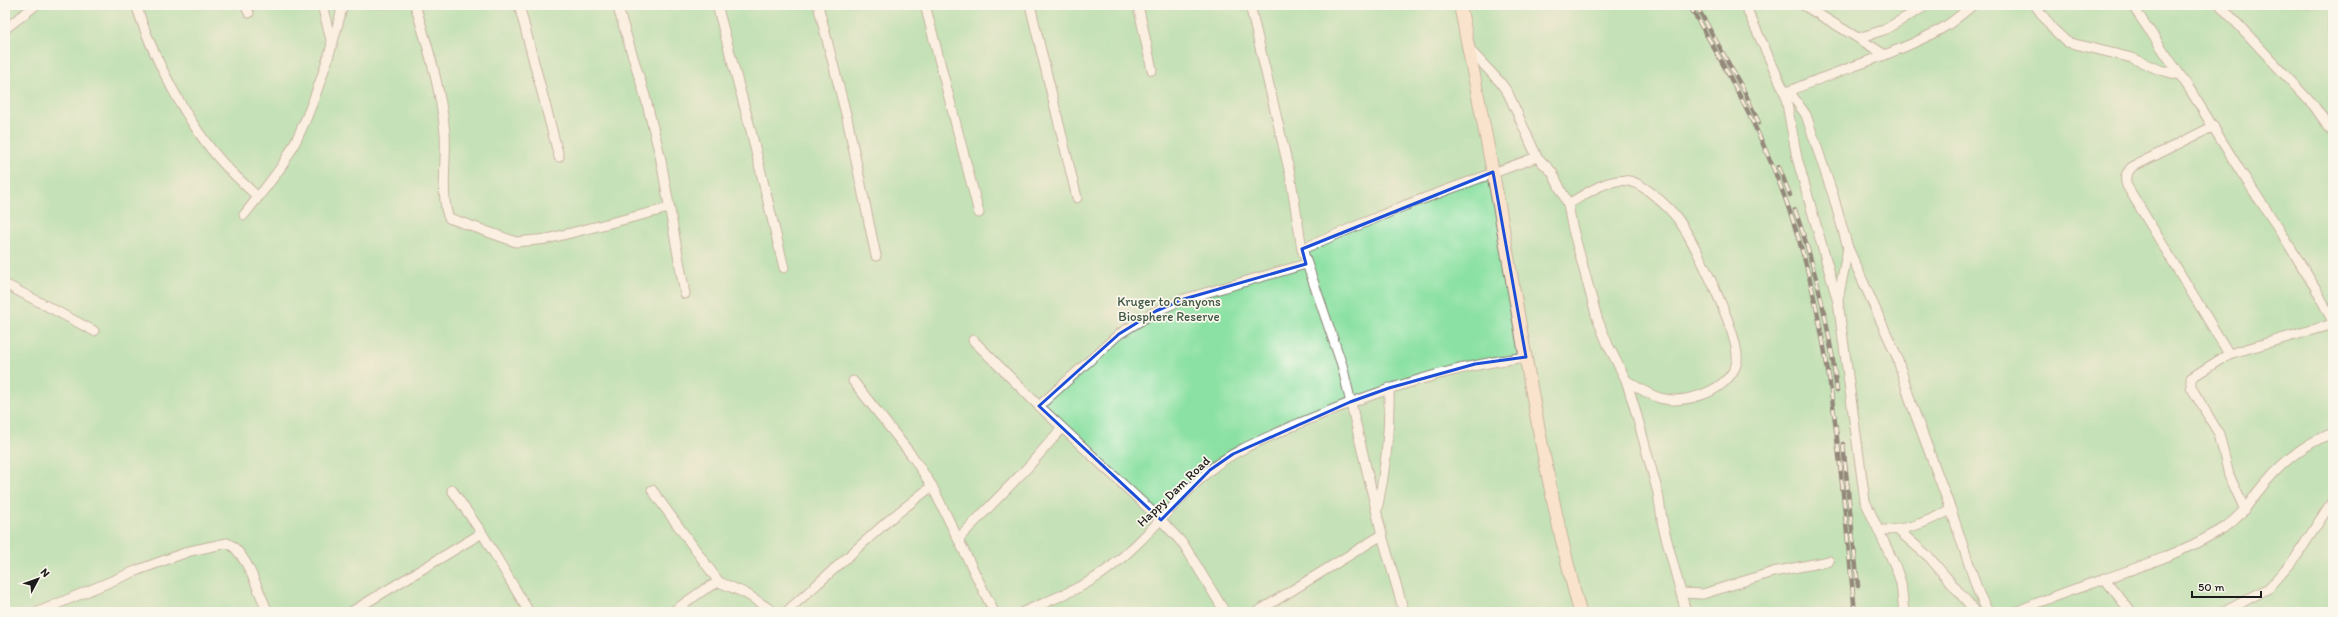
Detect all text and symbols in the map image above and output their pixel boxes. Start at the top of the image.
park label: Kruger to Canyons Biosphere Reserve [1117,294,1221,324]
street label: Happy Dam Road [1134,453,1213,530]
north arrow [18,559,58,599]
text: N [38,566,53,580]
scale bar [2192,573,2261,599]
text: 50 m [2198,580,2224,594]

